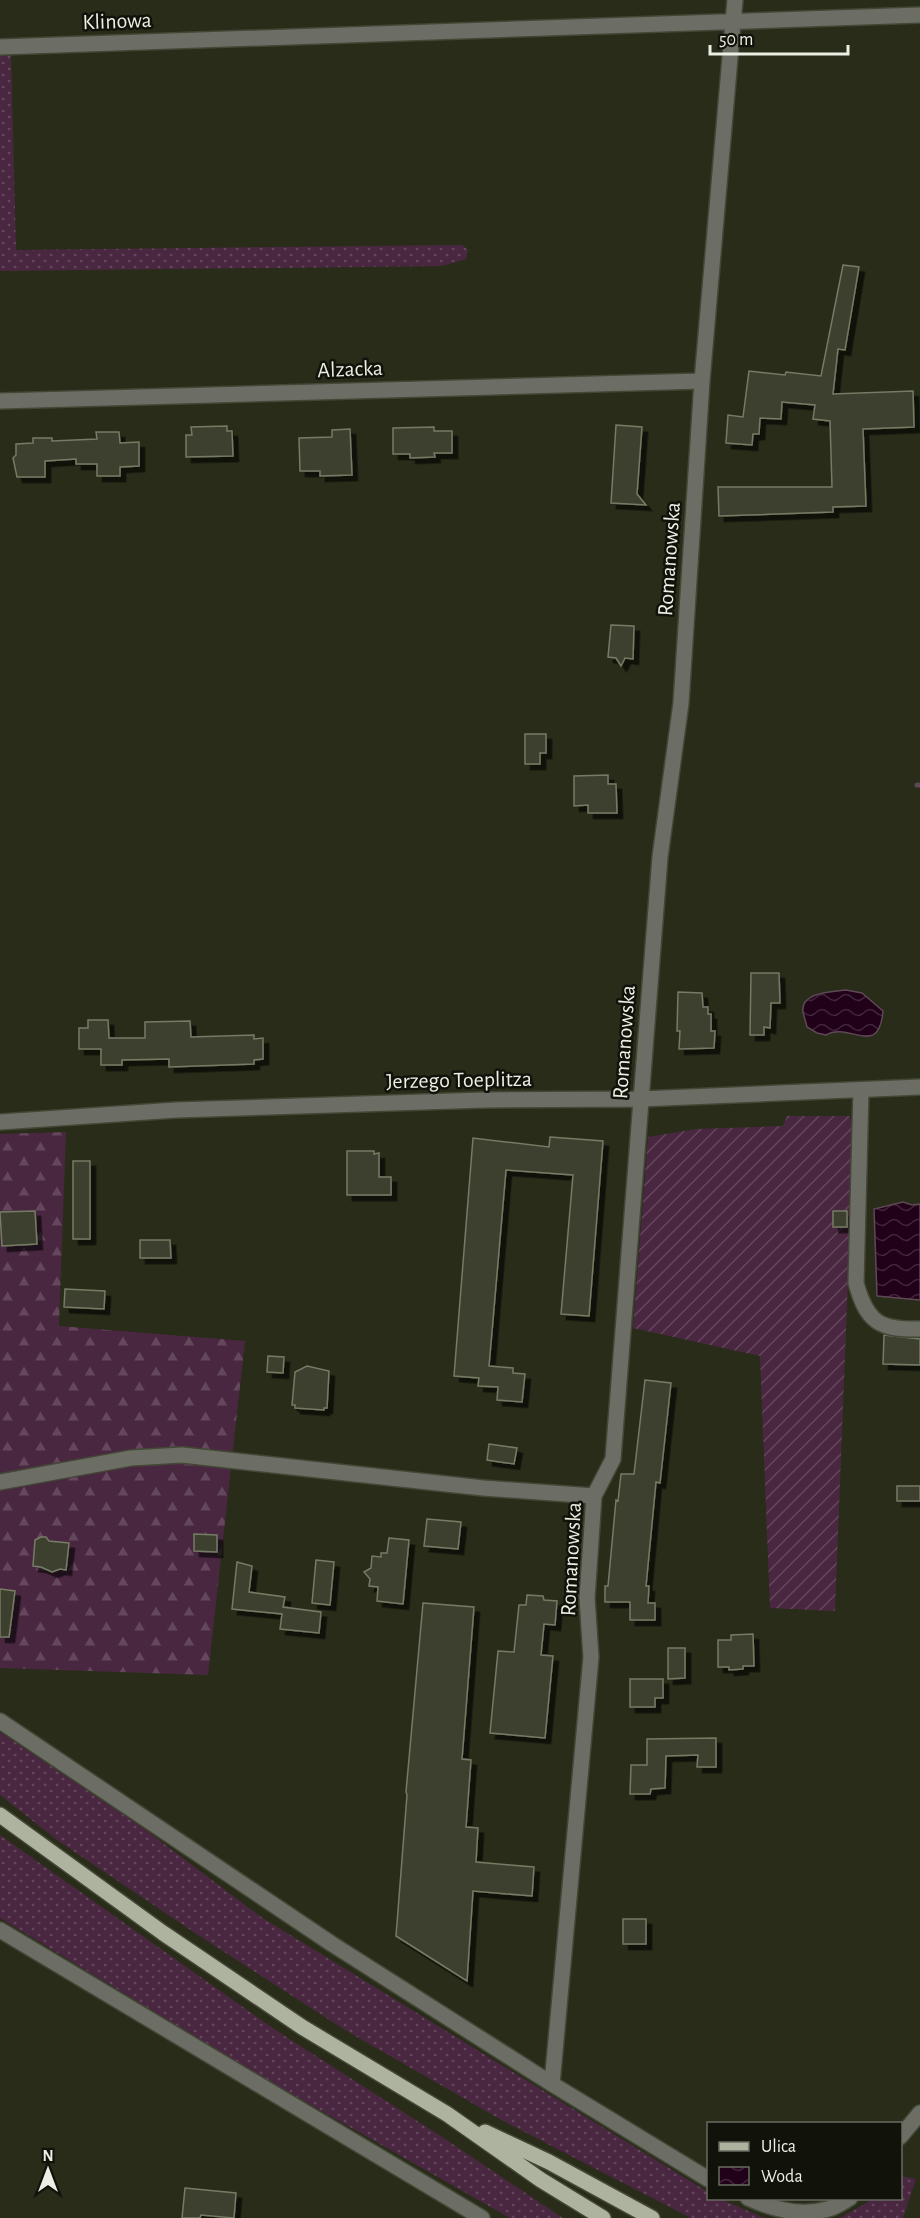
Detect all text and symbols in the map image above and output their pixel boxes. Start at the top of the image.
street label: Klinowa [82,9,152,33]
scale bar [710,18,848,56]
text: 50 m [719,31,753,49]
street label: Alzacka [317,357,383,381]
street label: Romanowska [654,501,684,617]
street label: Romanowska [609,984,639,1100]
street label: Jerzego Toeplitza [386,1068,532,1092]
street label: Romanowska [557,1501,585,1617]
legend [707,2122,902,2200]
text: Ulica [761,2138,796,2156]
north arrow [18,2140,78,2200]
text: N [42,2148,54,2164]
text: Woda [761,2168,803,2186]

